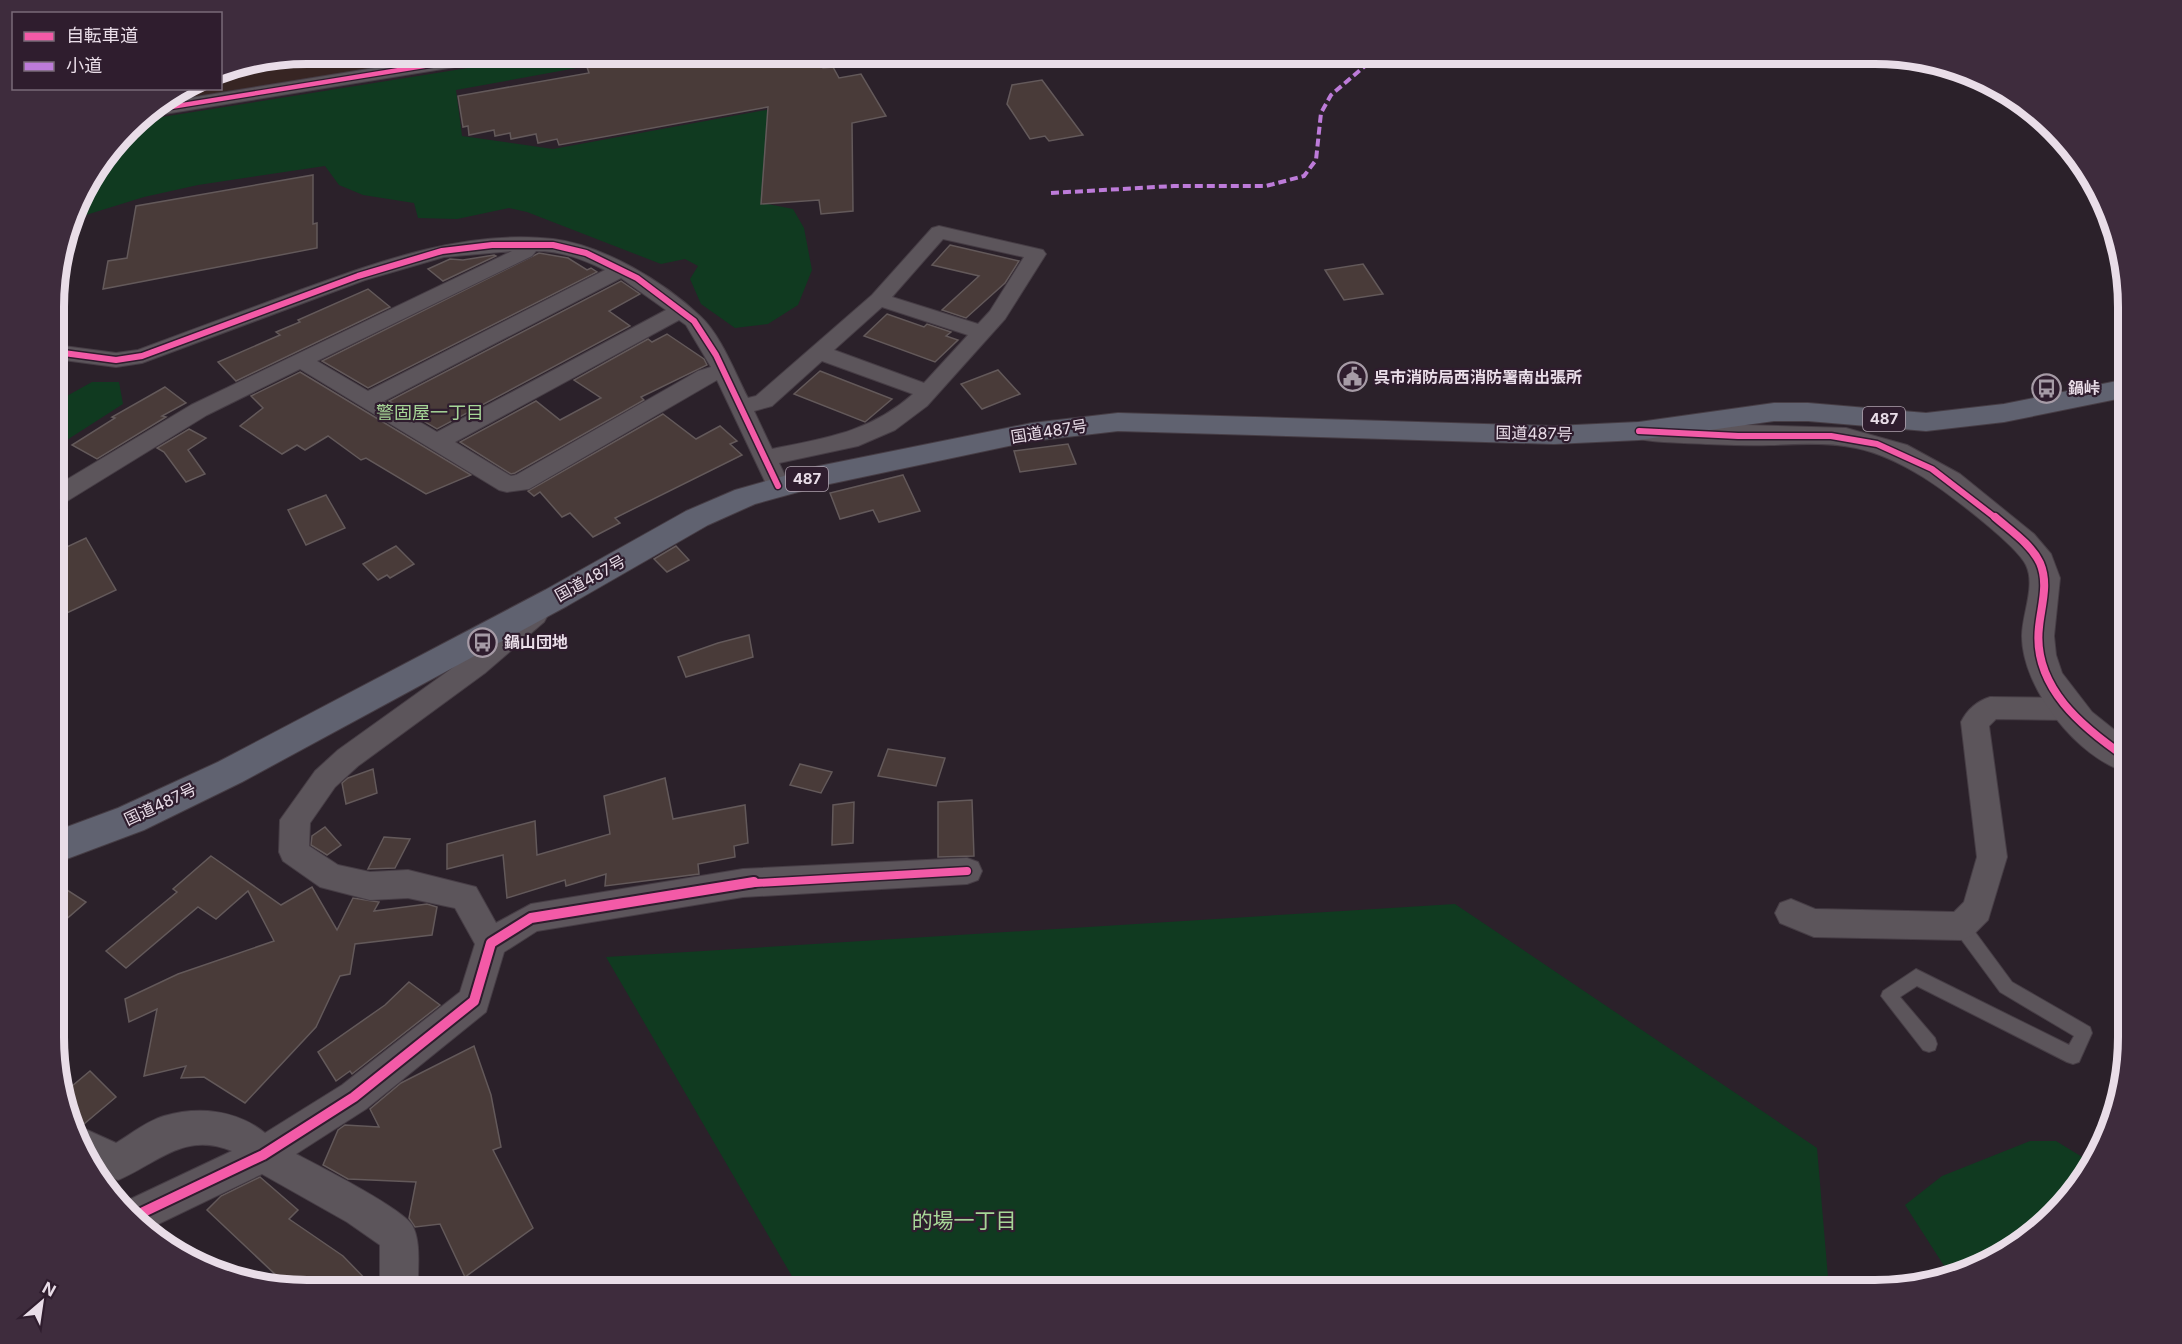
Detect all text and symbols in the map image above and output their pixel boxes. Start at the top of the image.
legend [12,12,222,90]
text: 自転車道 [66,25,138,46]
text: 小道 [66,55,102,76]
public building icon: 呉市消防局西消防署南出張所 [1337,361,1369,393]
place label: 呉市消防局西消防署南出張所 [1374,367,1582,387]
bus stop icon: 鍋峠 [2031,372,2063,404]
place label: 鍋峠 [2068,378,2100,398]
district label: 警固屋一丁目 [376,402,484,423]
road number: 487 [1863,407,1905,431]
street label: 国道487号 [1009,415,1089,447]
street label: 国道487号 [1495,422,1573,444]
road number: 487 [786,467,828,491]
street label: 国道487号 [551,551,629,605]
bus stop icon: 鍋山団地 [467,626,499,658]
place label: 鍋山団地 [504,632,568,652]
street label: 国道487号 [121,779,199,829]
district label: 的場一丁目 [912,1208,1017,1233]
north arrow [12,1272,72,1332]
text: N [39,1277,59,1301]

